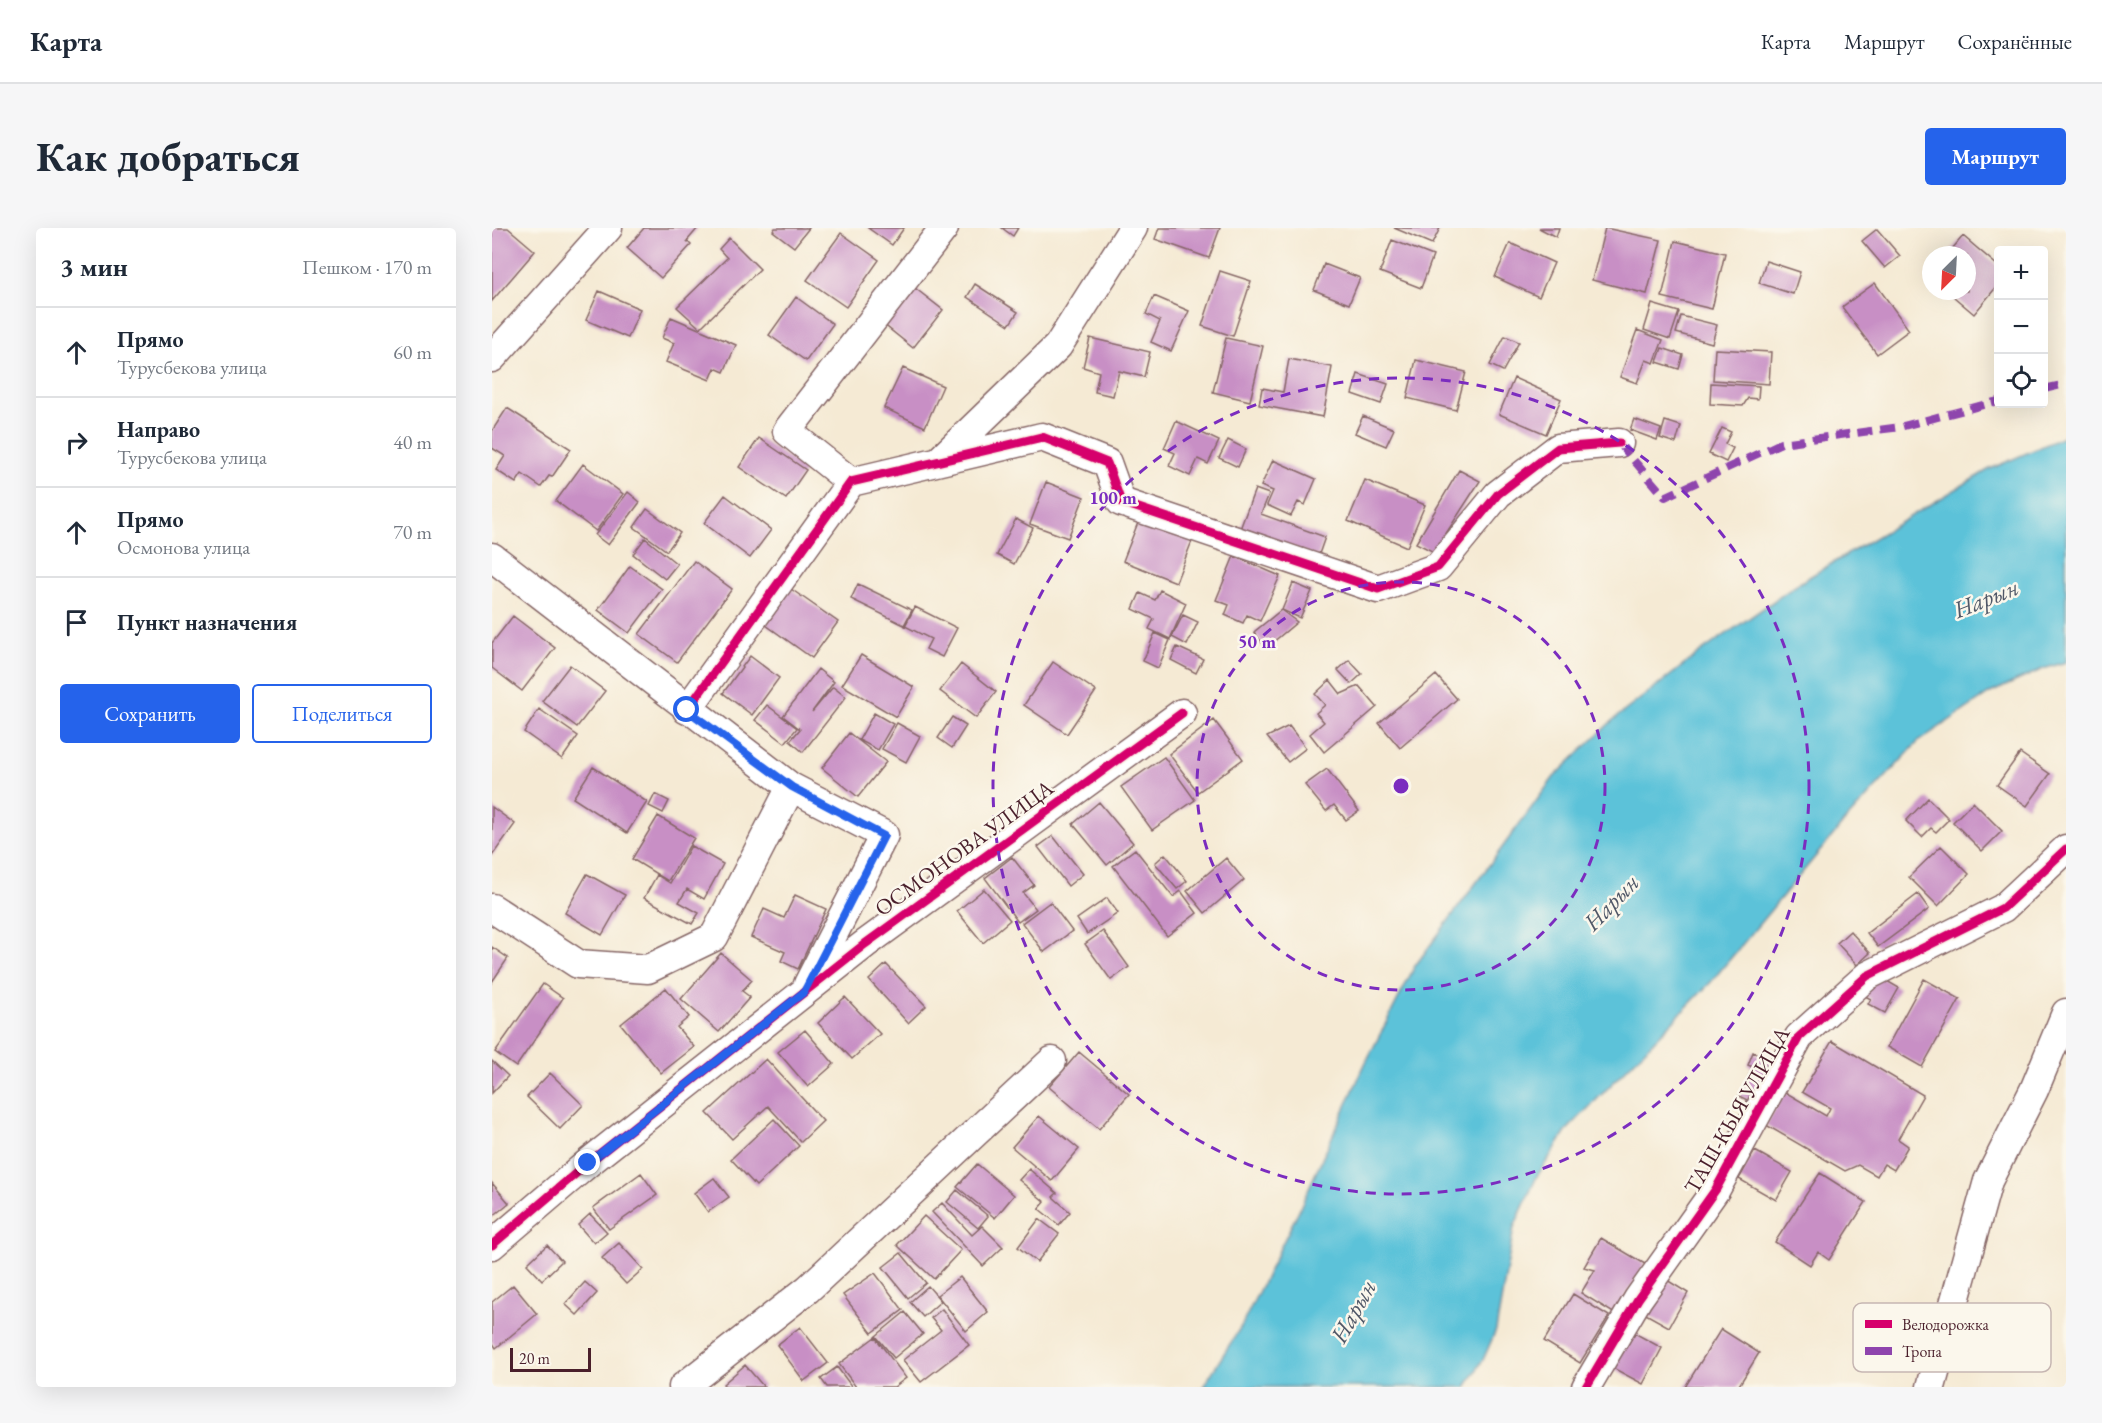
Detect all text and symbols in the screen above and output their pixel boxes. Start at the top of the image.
text: Карта [30,23,102,59]
text: Карта [1761,28,1811,55]
text: Маршрут [1844,28,1925,55]
text: Сохранённые [1958,28,2072,55]
button: Маршрут [1925,128,2066,185]
text: Как добраться [36,129,300,184]
north arrow [1922,246,1976,300]
map controls [1994,246,2048,408]
button: + [1994,246,2048,300]
text: 3 мин [60,250,128,284]
text: Пешком · 170 m [302,254,432,280]
button: − [1994,300,2048,354]
text: Прямо [117,325,184,354]
icon: ahead [60,336,93,369]
text: 60 m [393,339,432,365]
text: Турусбекова улица [117,354,267,380]
button: locate [1994,354,2048,408]
text: Направо [117,415,200,444]
icon: right [60,426,93,459]
text: 40 m [393,429,432,455]
text: Турусбекова улица [117,444,267,470]
text: 100 m [1089,486,1137,509]
text: Прямо [117,505,184,534]
icon: ahead [60,516,93,549]
text: 70 m [393,519,432,545]
text: Осмонова улица [117,534,250,560]
water label: Нарын [1948,571,2023,625]
icon: arrive [60,606,93,639]
text: Пункт назначения [117,608,297,637]
text: 50 m [1238,630,1276,653]
button: Сохранить [60,684,240,743]
button: Поделиться [252,684,432,743]
route start [673,696,699,722]
street label: ОСМОНОВА УЛИЦА [869,773,1060,923]
centre of rings [1391,776,1411,796]
water label: Нарын [1576,867,1646,938]
street label: ТАШ-КЫЯ УЛИЦА [1677,1021,1797,1199]
route end [574,1149,600,1175]
water label: Нарын [1323,1274,1383,1349]
legend [1853,1303,2051,1372]
text: Велодорожка [1902,1314,1989,1335]
text: Тропа [1902,1341,1942,1362]
scale bar [510,1345,591,1372]
text: 20 m [519,1348,550,1369]

